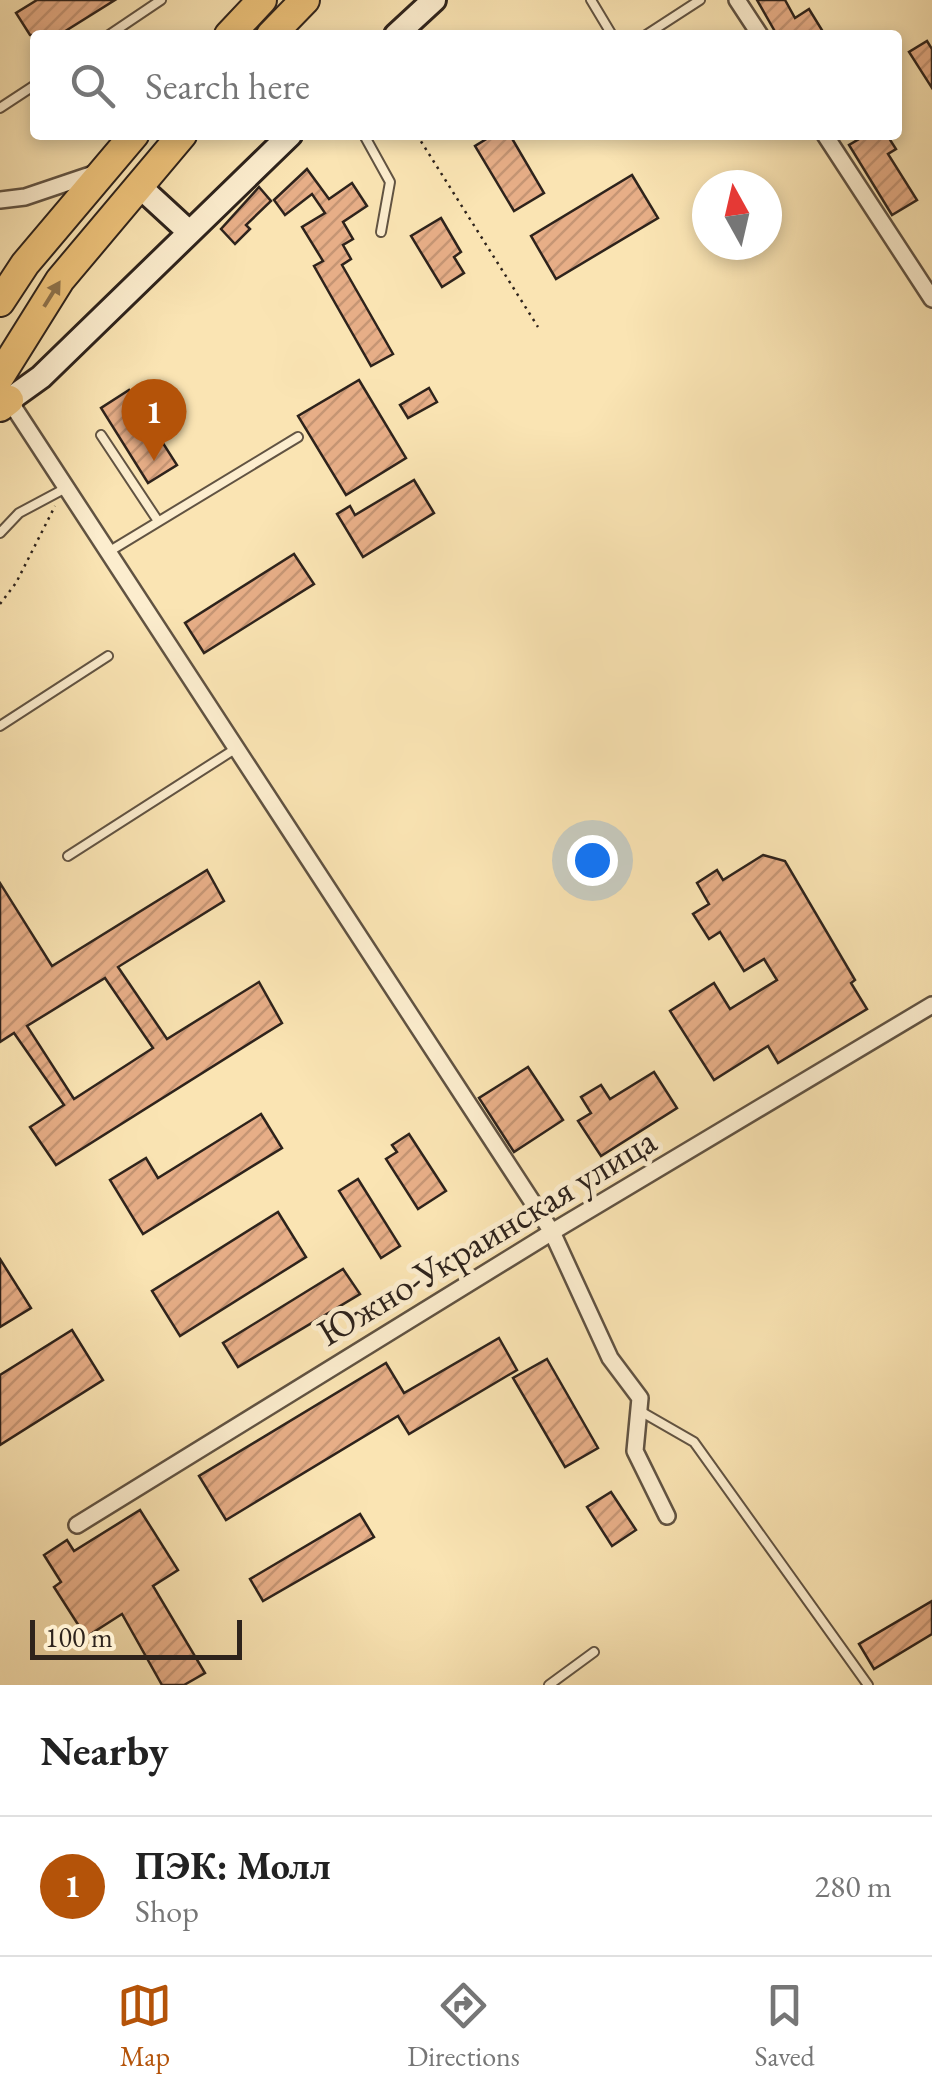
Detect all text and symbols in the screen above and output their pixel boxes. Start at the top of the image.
search box [30,30,902,140]
icon: search [65,58,120,113]
text: Search here [145,61,310,110]
north arrow [692,170,782,260]
one-way arrow [42,280,60,307]
pin: 1 [122,378,186,461]
your location [567,835,618,886]
street label: Южно-Украинская улица [307,1115,665,1357]
scale bar [30,1615,242,1660]
text: 100 m [45,1619,113,1655]
text: Nearby [40,1723,169,1778]
text: ПЭК: Молл [135,1841,331,1890]
text: 1 [64,1865,81,1907]
text: 280 m [815,1865,892,1907]
text: Shop [135,1890,199,1932]
tab: Map [117,1978,172,2074]
tab: Directions [407,1978,520,2074]
tab: Saved [755,1978,815,2074]

